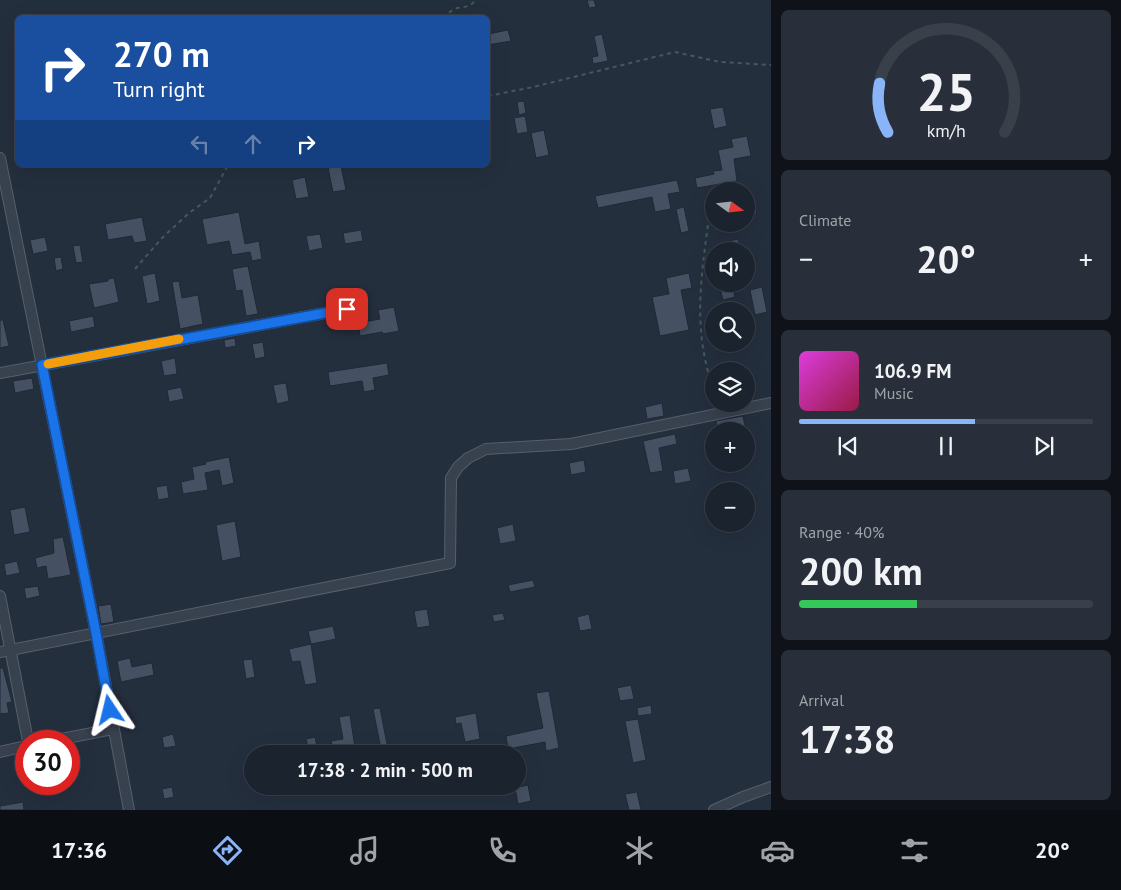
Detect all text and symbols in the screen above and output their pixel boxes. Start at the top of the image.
text: 270 m [113,31,210,77]
icon: right [30,35,95,100]
text: 25 [917,58,975,125]
text: Turn right [113,75,205,103]
text: km/h [926,119,966,142]
icon: left [186,130,214,158]
icon: ahead [239,130,267,158]
icon: right [292,130,320,158]
north arrow [705,182,755,232]
map controls [705,182,755,532]
text: Climate [799,210,851,230]
text: 20° [916,234,976,283]
text: − [799,240,813,277]
text: + [1079,240,1093,277]
button: sound [705,242,755,292]
pin [326,288,368,330]
icon: arrive [333,295,361,323]
button: search [705,302,755,352]
text: 106.9 FM [874,359,951,383]
button: layers [705,362,755,412]
text: Music [874,383,914,403]
button: + [705,422,755,472]
icon: previous [834,432,862,460]
icon: pause [932,432,960,460]
icon: next [1030,432,1058,460]
button: − [705,482,755,532]
text: Range · 40% [799,522,884,542]
text: 200 km [799,546,923,595]
position arrow [83,683,135,735]
text: Arrival [799,690,844,710]
text: 17:38 [799,714,895,763]
speed limit sign: 30 [15,730,80,795]
text: 17:38 · 2 min · 500 m [297,758,473,782]
icon: directions [210,833,245,868]
icon: music [347,833,382,868]
icon: phone [485,833,520,868]
icon: climate [622,833,657,868]
icon: car [760,833,795,868]
icon: filters [897,833,932,868]
text: 17:36 [51,836,107,864]
text: 20° [1035,836,1070,864]

